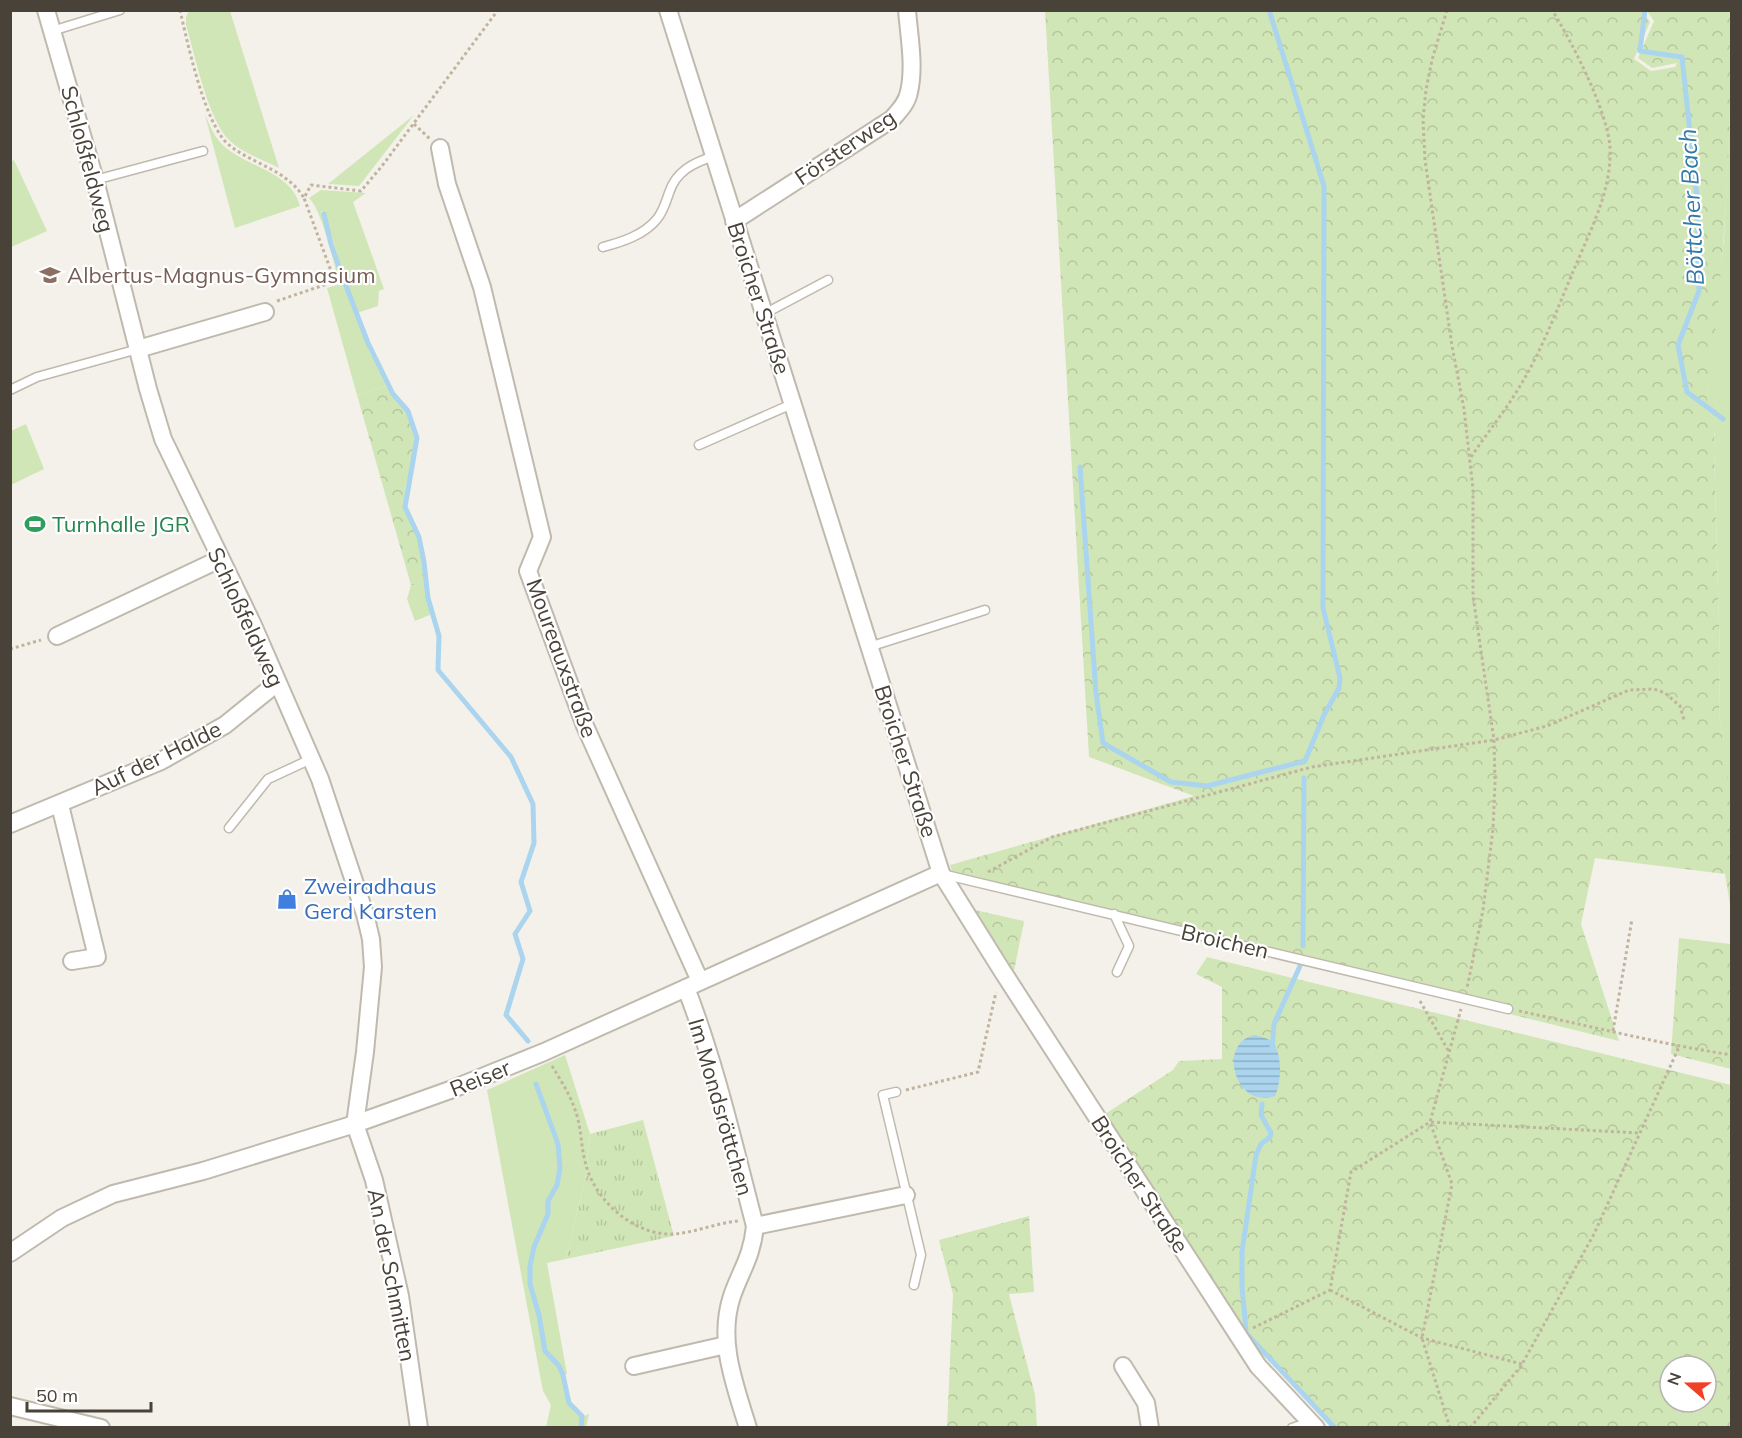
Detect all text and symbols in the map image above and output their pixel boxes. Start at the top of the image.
street label: Schloßfeldweg [55,83,121,235]
street label: Försterweg [789,103,901,191]
water label: Böttcher Bach [1672,128,1710,286]
street label: Broicher Straße [721,218,797,378]
place label: Albertus-Magnus-Gymnasium [67,261,375,289]
school or university icon: Albertus-Magnus-Gymnasium [38,263,62,287]
place label: Turnhalle JGR [52,510,190,538]
sports icon: Turnhalle JGR [23,512,47,536]
street label: Schloßfeldweg [201,543,291,691]
street label: Moureauxstraße [520,575,604,741]
street label: Broicher Straße [868,681,944,841]
street label: Auf der Halde [86,714,226,802]
place label: Zweiradhaus Gerd Karsten [304,872,437,925]
shop icon: Zweiradhaus Gerd Karsten [275,887,299,911]
street label: Broichen [1178,917,1272,965]
street label: Im Mondsröttchen [682,1015,760,1199]
street label: Reiser [446,1053,514,1103]
street label: Broicher Straße [1085,1110,1195,1258]
street label: An der Schmitten [362,1186,422,1364]
north arrow [1658,1354,1718,1414]
text: N [1662,1370,1685,1388]
scale bar [27,1375,152,1413]
text: 50 m [36,1384,78,1407]

